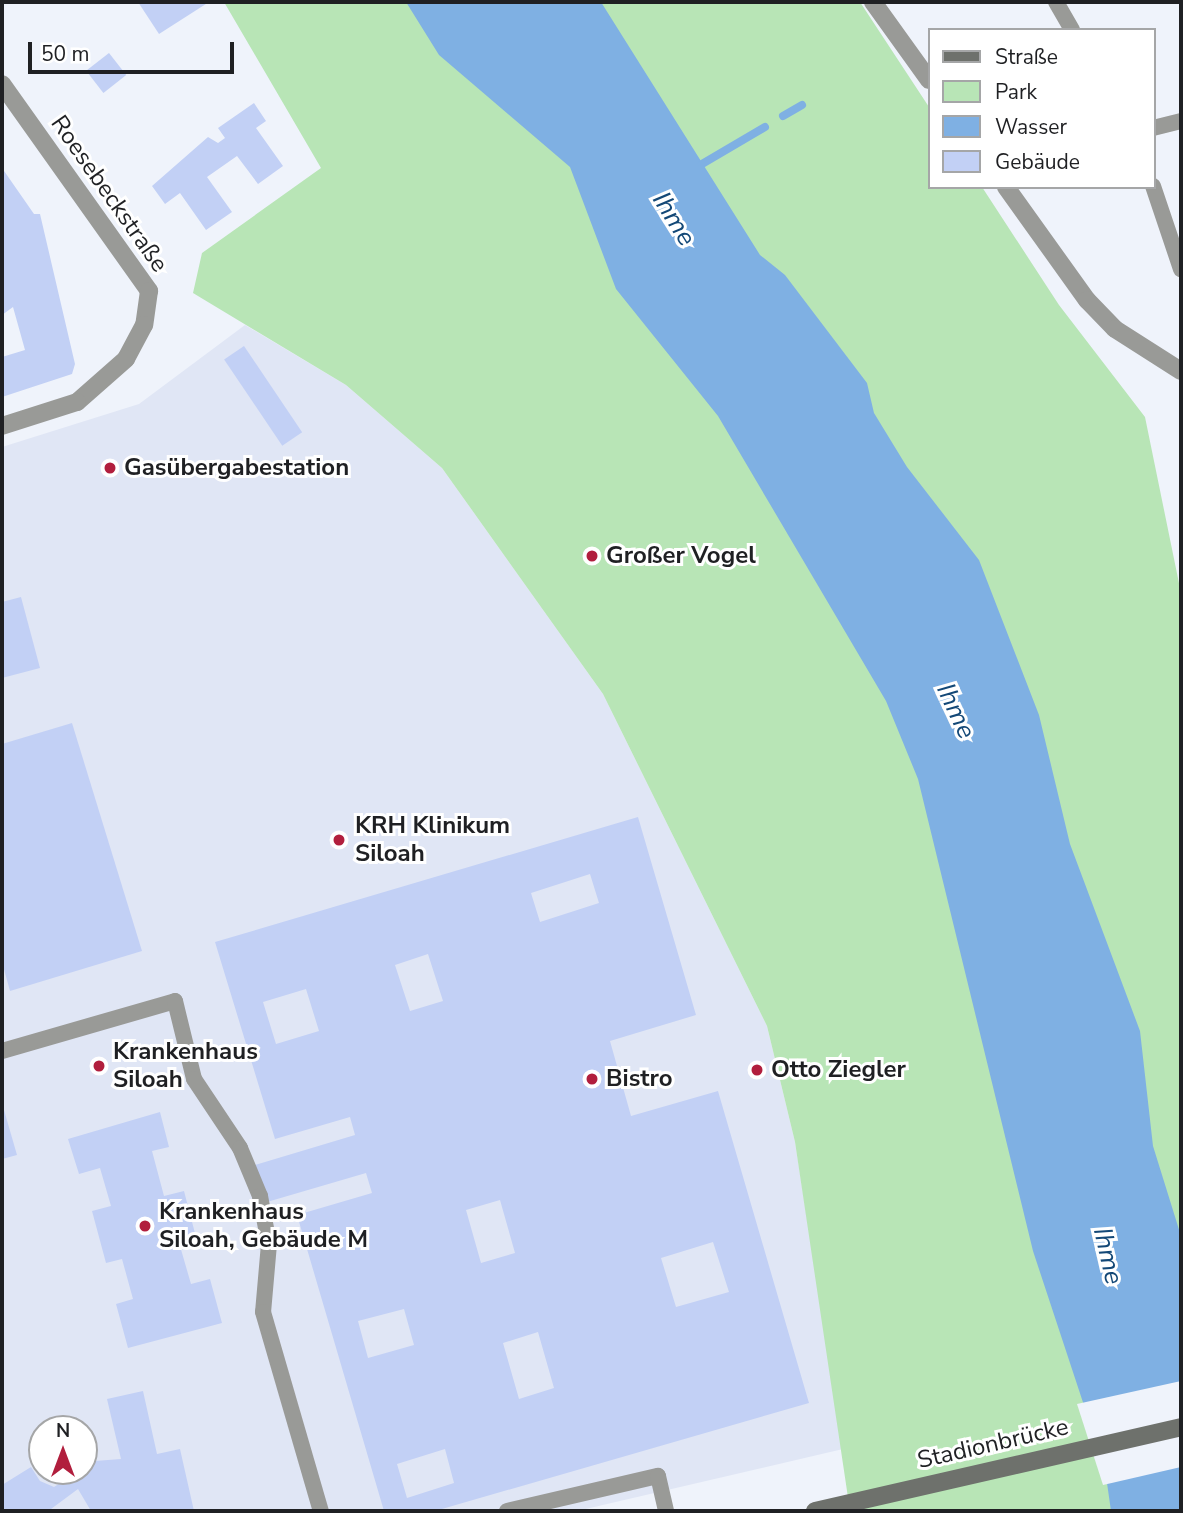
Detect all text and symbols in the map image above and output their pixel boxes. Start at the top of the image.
scale bar [32,28,238,72]
legend [928,28,1155,189]
text: 50 m [41,40,90,68]
text: Straße [995,43,1058,71]
text: Park [995,78,1037,106]
street label: Roesebeckstraße [44,110,174,278]
text: Wasser [995,113,1067,141]
text: Gebäude [995,148,1080,176]
water label: Ihme [646,186,702,252]
place label: Gasübergabestation [124,454,349,482]
marker: Gasübergabestation [102,460,118,476]
place label: Großer Vogel [606,542,756,570]
marker: Großer Vogel [584,548,600,564]
water label: Ihme [930,678,982,744]
place label: KRH Klinikum Siloah [355,812,510,868]
marker: KRH Klinikum Siloah [329,830,349,850]
place label: Krankenhaus Siloah [113,1038,258,1094]
place label: Otto Ziegler [771,1056,906,1084]
marker: Krankenhaus Siloah [91,1058,107,1074]
marker: Otto Ziegler [749,1062,765,1078]
place label: Bistro [606,1065,672,1093]
marker: Bistro [584,1071,600,1087]
place label: Krankenhaus Siloah, Gebäude M [159,1198,368,1254]
marker: Krankenhaus Siloah, Gebäude M [137,1218,153,1234]
water label: Ihme [1086,1224,1130,1288]
street label: Stadionbrücke [915,1413,1071,1475]
north arrow [28,1415,98,1485]
text: N [56,1418,70,1444]

